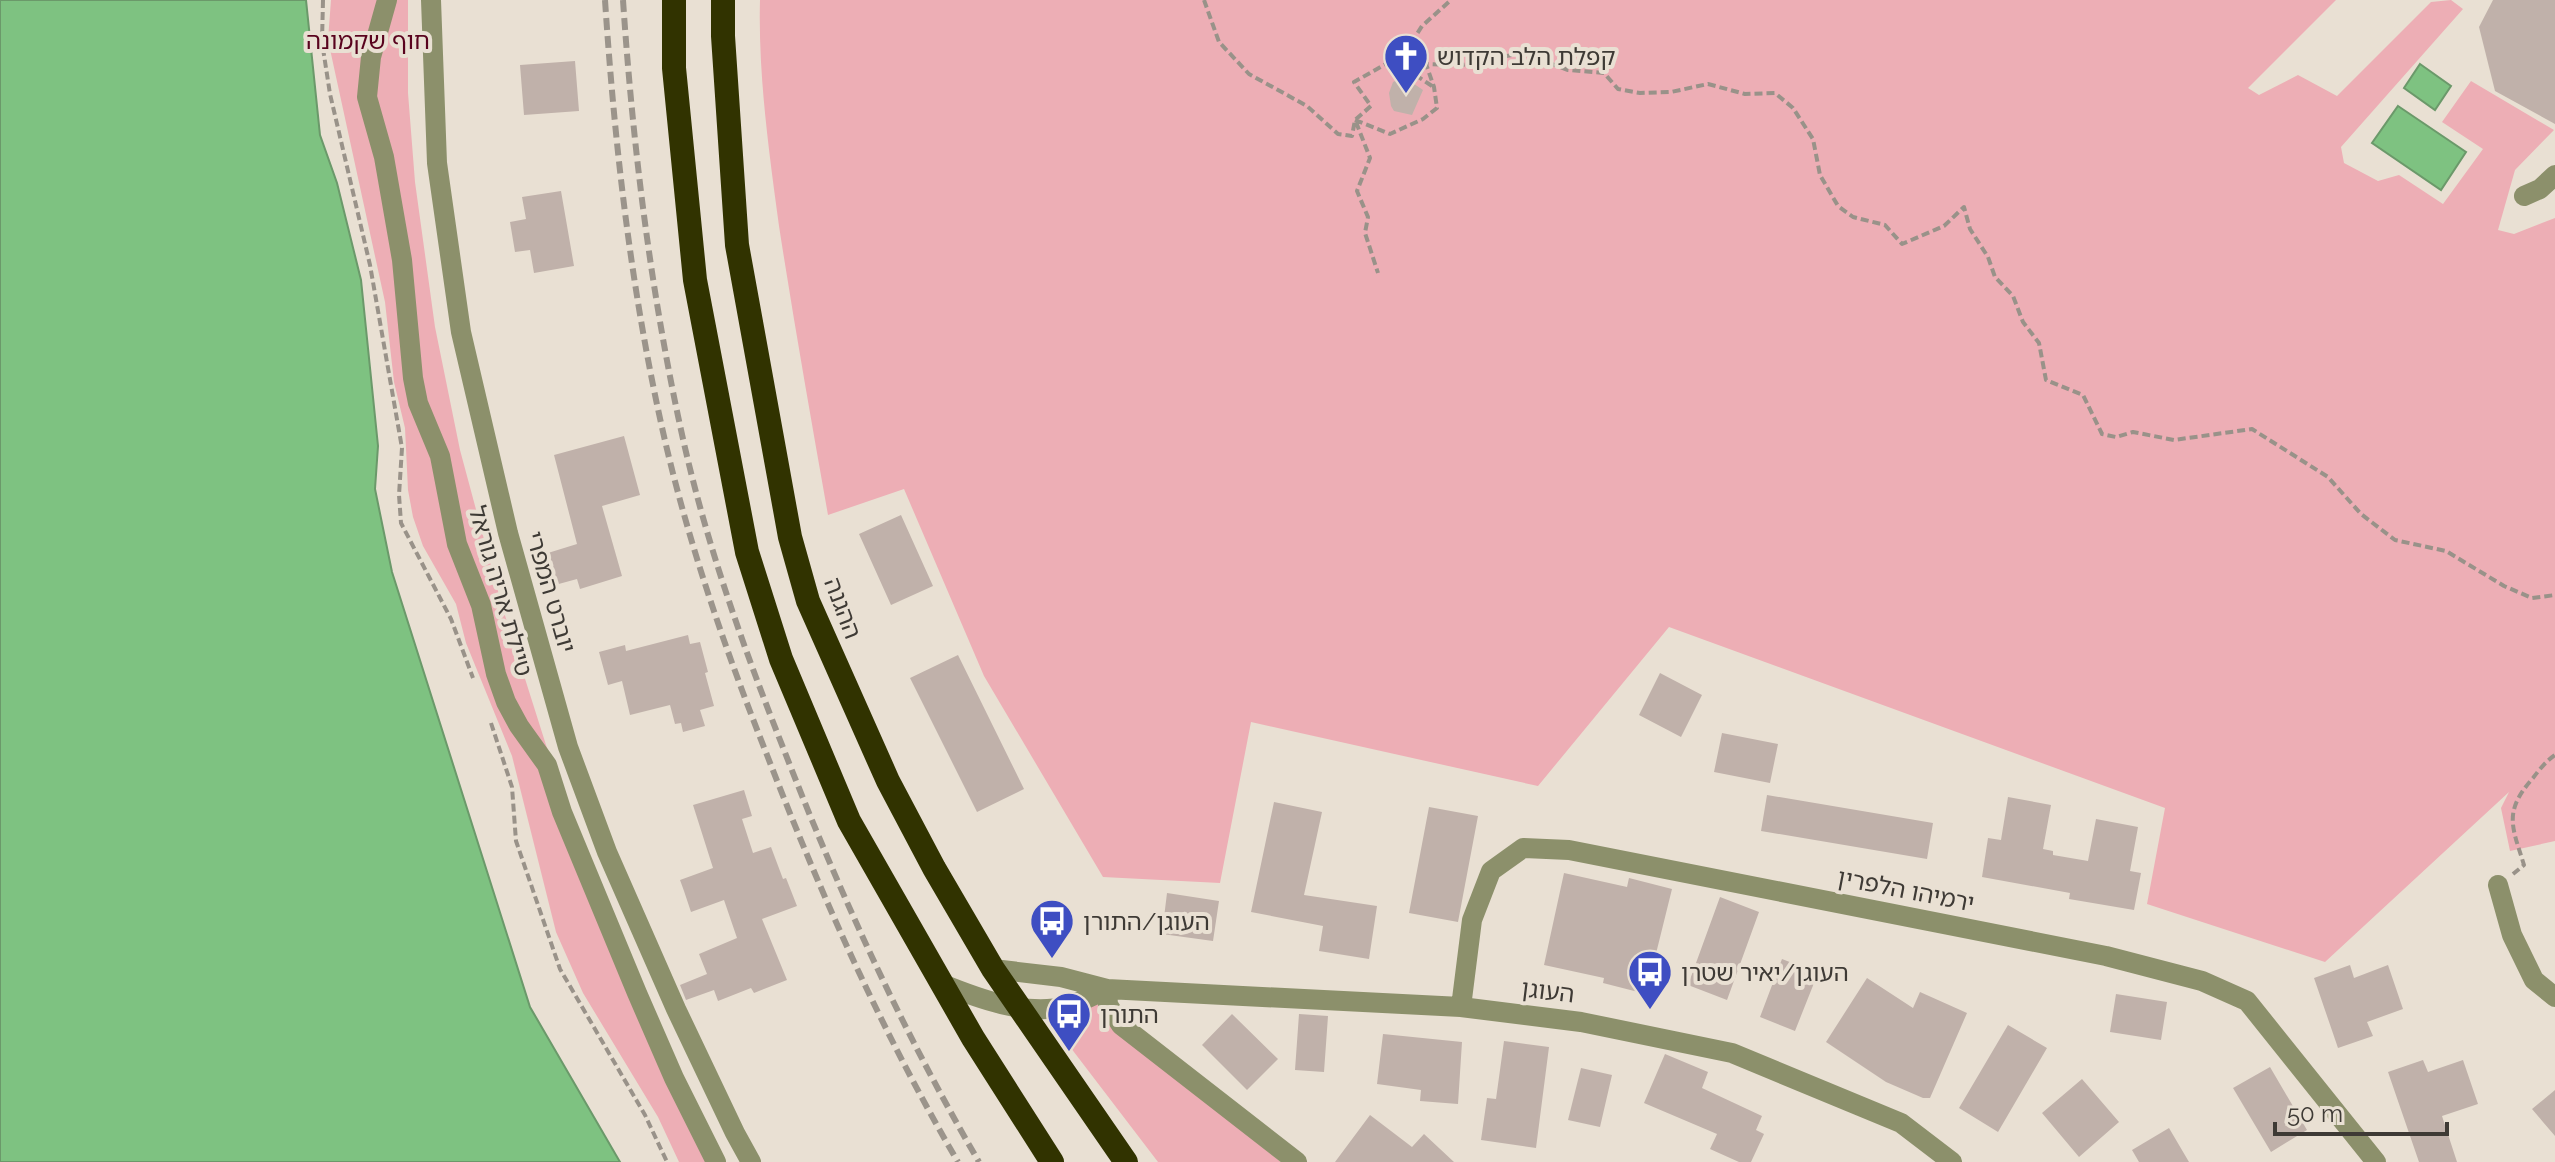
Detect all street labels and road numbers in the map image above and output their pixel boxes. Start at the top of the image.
street label: טיילת אריה גוראל [463,502,539,680]
street label: יוברט המפרי [520,528,582,656]
street label: ההגנה [818,573,868,643]
street label: ירמיהו הלפרין [1835,863,1977,917]
street label: העוגן [1520,973,1576,1009]

